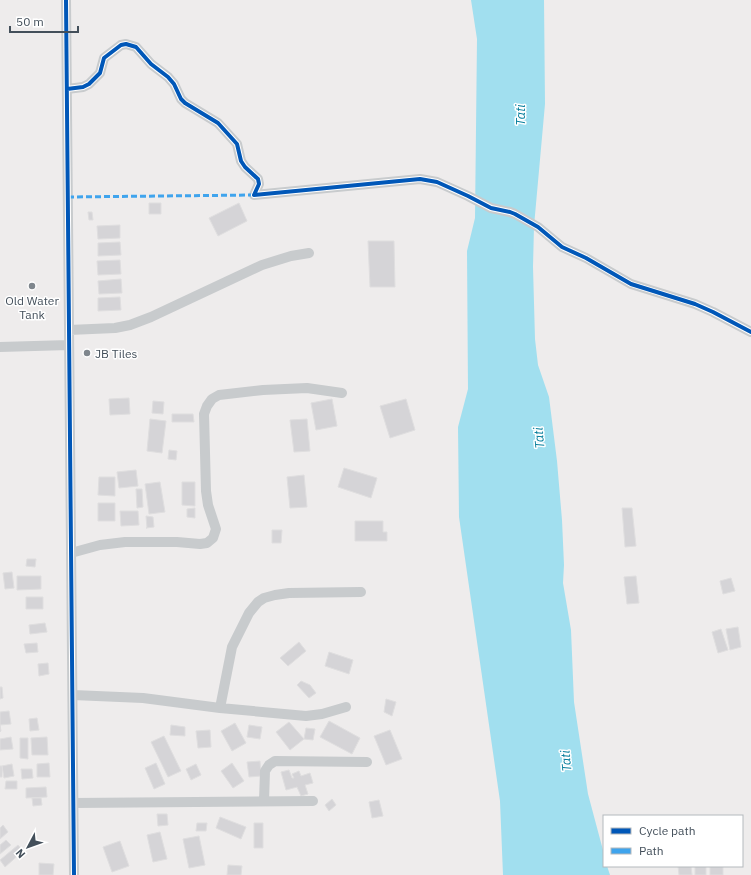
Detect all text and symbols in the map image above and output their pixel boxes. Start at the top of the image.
scale bar [10,8,78,34]
text: 50 m [16,14,44,29]
water label: Tati [512,104,529,126]
marker: Old Water Tank [27,281,37,291]
place label: Old Water Tank [5,293,59,322]
place label: JB Tiles [95,346,138,361]
marker: JB Tiles [82,348,92,358]
water label: Tati [530,426,548,449]
water label: Tati [557,749,575,772]
legend [603,815,743,867]
text: Cycle path [639,823,696,838]
north arrow [8,827,48,867]
text: Path [639,843,664,858]
text: N [13,846,28,861]

